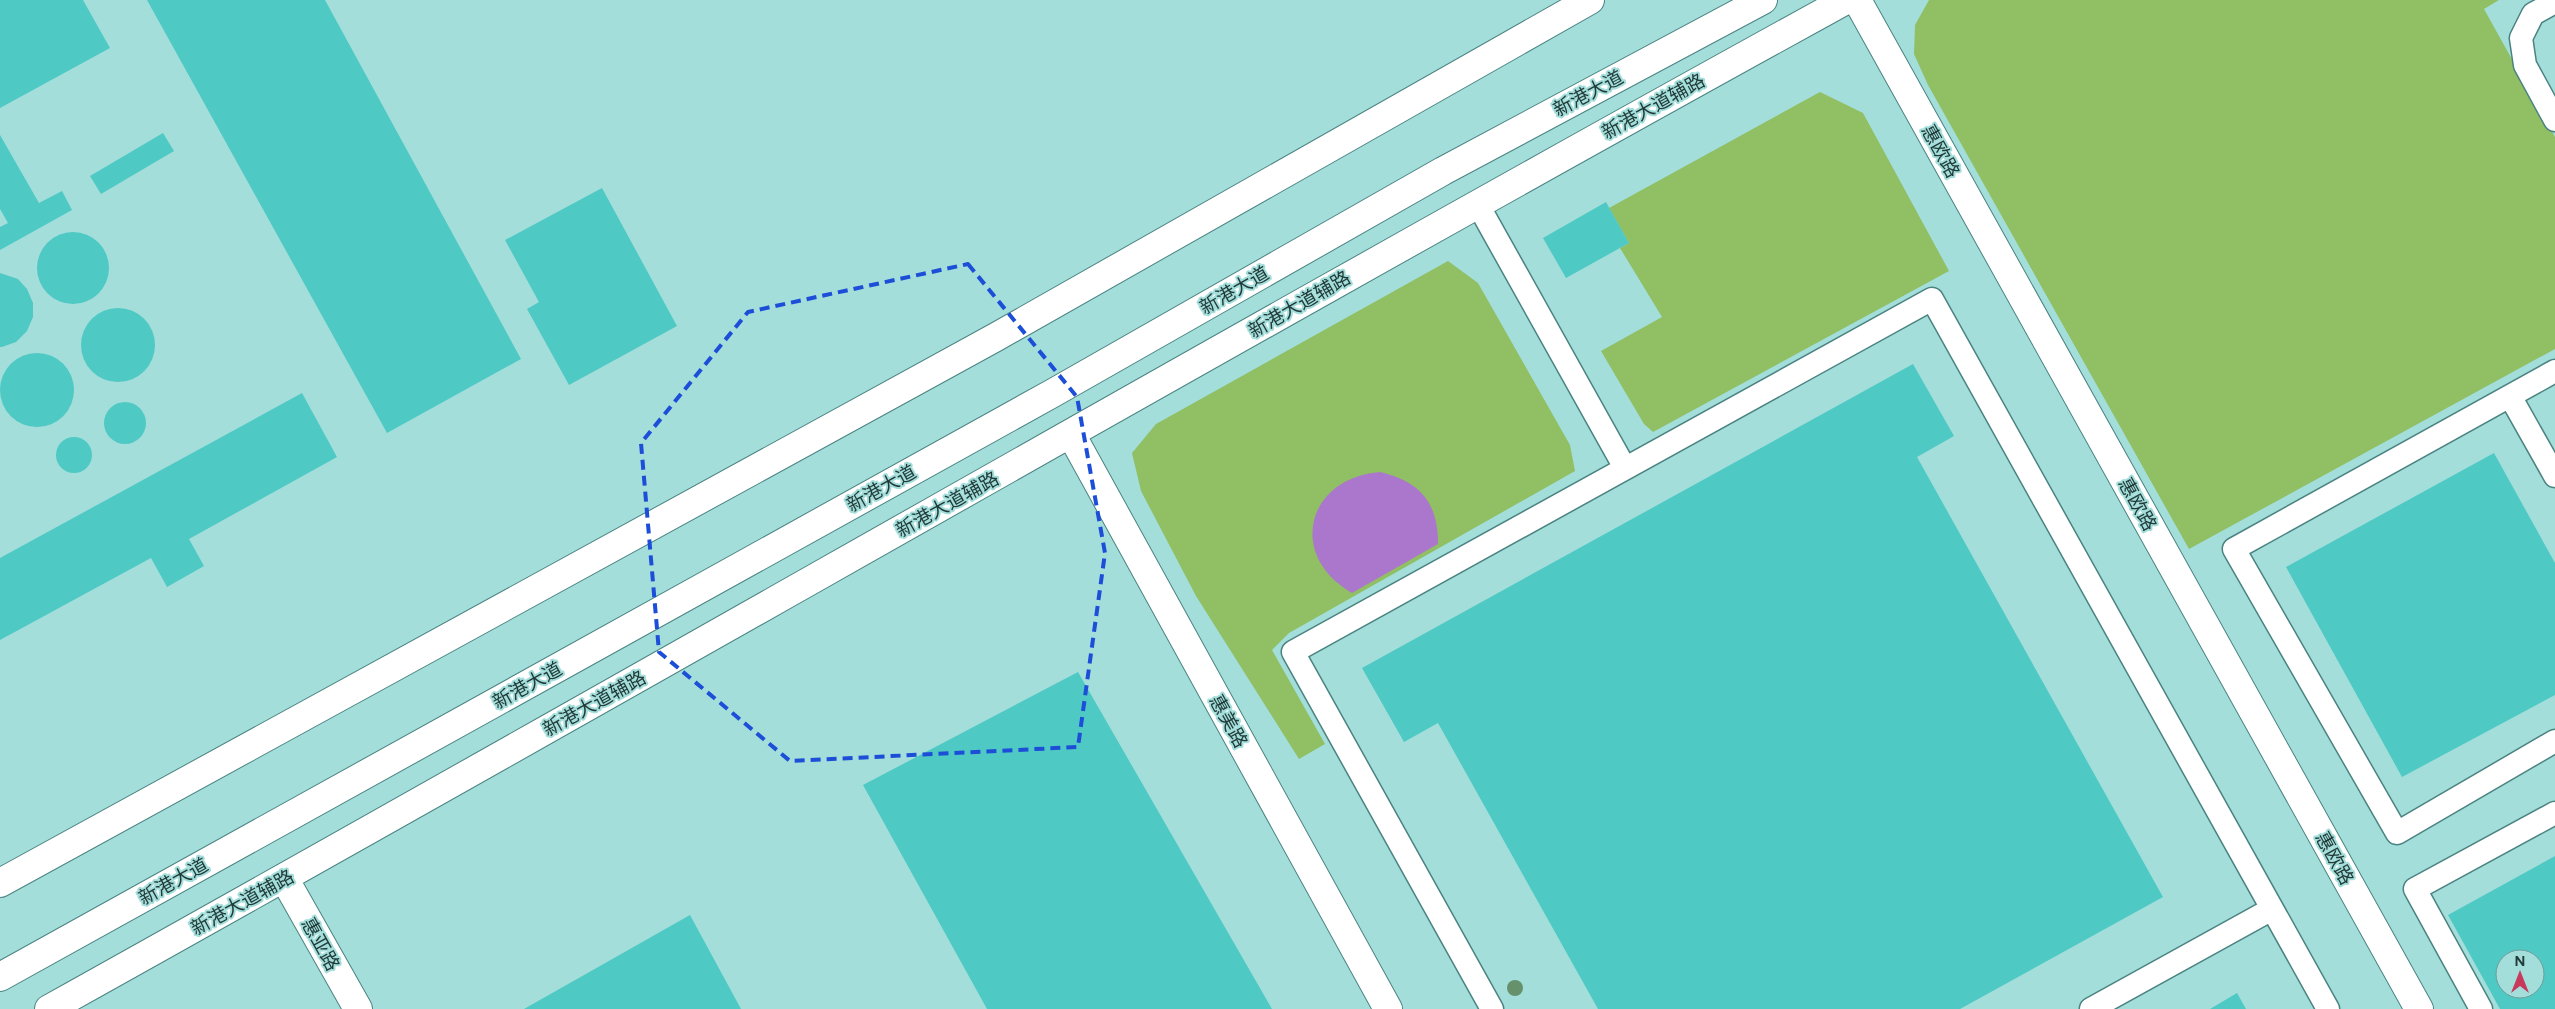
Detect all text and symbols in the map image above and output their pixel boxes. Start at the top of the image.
street label: 新港大道 [1549,65,1627,121]
street label: 新港大道辅路 [1598,69,1709,144]
street label: 惠欧路 [1917,121,1964,182]
street label: 新港大道 [1196,261,1273,319]
street label: 新港大道辅路 [1244,266,1354,343]
street label: 新港大道 [842,460,920,517]
street label: 新港大道辅路 [892,467,1003,542]
street label: 惠欧路 [2114,474,2161,535]
street label: 新港大道 [488,657,566,714]
street label: 新港大道辅路 [539,666,650,741]
street label: 惠美路 [1205,691,1252,752]
street label: 惠欧路 [2311,828,2358,889]
street label: 新港大道 [134,853,212,910]
street label: 新港大道辅路 [187,865,298,940]
street label: 惠亚路 [297,914,344,975]
north arrow [2495,949,2545,999]
text: N [2515,953,2525,970]

